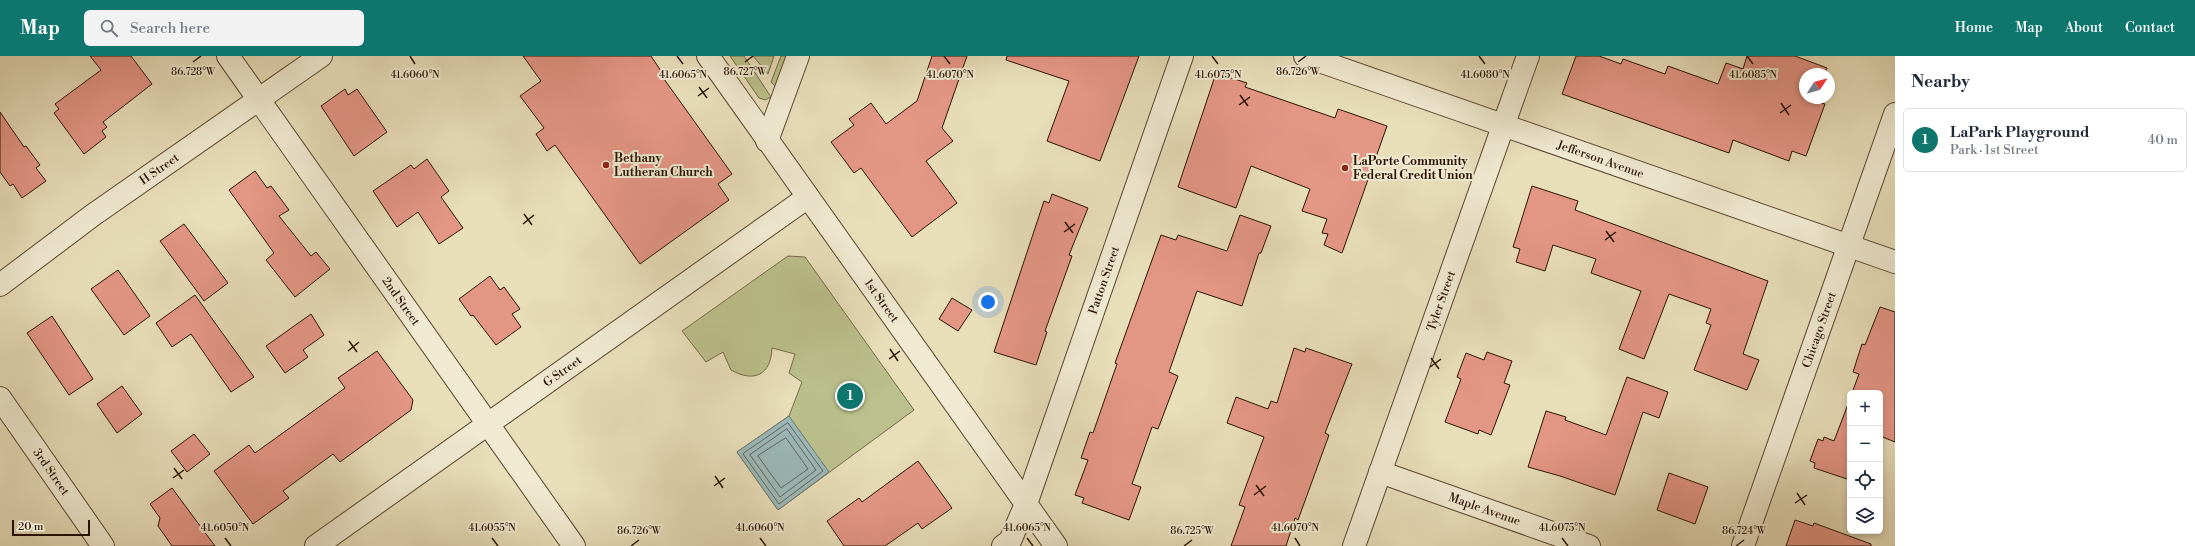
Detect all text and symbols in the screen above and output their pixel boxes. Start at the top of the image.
search box [84,10,364,46]
text: Map [20,16,60,40]
icon: search [98,17,120,39]
text: Search here [130,19,210,38]
text: Home [1955,19,1993,37]
text: Map [2015,19,2043,37]
text: About [2065,19,2103,37]
text: Contact [2125,19,2175,37]
text: 86.728°W [171,66,216,78]
text: 86.727°W [724,66,767,78]
text: 86.726°W [1276,66,1321,78]
north arrow [1799,68,1835,104]
text: 41.6060°N [390,69,440,81]
text: 41.6065°N [659,69,708,81]
text: 41.6070°N [926,69,974,81]
text: 41.6075°N [1195,69,1242,81]
text: 41.6080°N [1460,69,1510,81]
text: 41.6085°N [1729,69,1778,81]
text: Nearby [1911,71,1970,93]
text: LaPark Playground [1950,123,2089,142]
text: 1 [1922,132,1928,148]
text: 40 m [2148,132,2178,148]
street label: Jefferson Avenue [1554,137,1646,182]
text: Park · 1st Street [1950,142,2039,158]
street label: H Street [137,150,183,188]
place label: Bethany Lutheran Church [614,151,713,180]
place label: LaPorte Community Federal Credit Union [1353,154,1473,183]
marker: Bethany Lutheran Church [601,160,611,170]
marker: LaPorte Community Federal Credit Union [1340,163,1350,173]
street label: Patton Street [1086,244,1123,316]
street label: Tyler Street [1424,268,1459,333]
street label: 2nd Street [378,274,423,329]
street label: 1st Street [861,276,902,326]
street label: Chicago Street [1799,289,1840,370]
your location [978,292,998,312]
street label: G Street [540,352,585,391]
pin: 1 [837,381,863,411]
map controls [1847,390,1883,534]
button: + [1847,390,1883,426]
button: − [1847,426,1883,462]
street label: 3rd Street [30,446,73,499]
button: locate [1847,462,1883,498]
street label: Maple Avenue [1446,490,1522,529]
button: layers [1847,498,1883,534]
scale bar [12,518,90,537]
text: 20 m [18,520,43,534]
text: 41.6050°N [201,522,250,534]
text: 41.6055°N [468,522,516,534]
text: 41.6060°N [735,522,785,534]
text: 41.6065°N [1003,522,1052,534]
text: 41.6070°N [1271,522,1319,534]
text: 41.6075°N [1539,522,1586,534]
text: 86.726°W [617,525,662,537]
text: 86.725°W [1170,525,1215,537]
text: 86.724°W [1722,525,1767,537]

